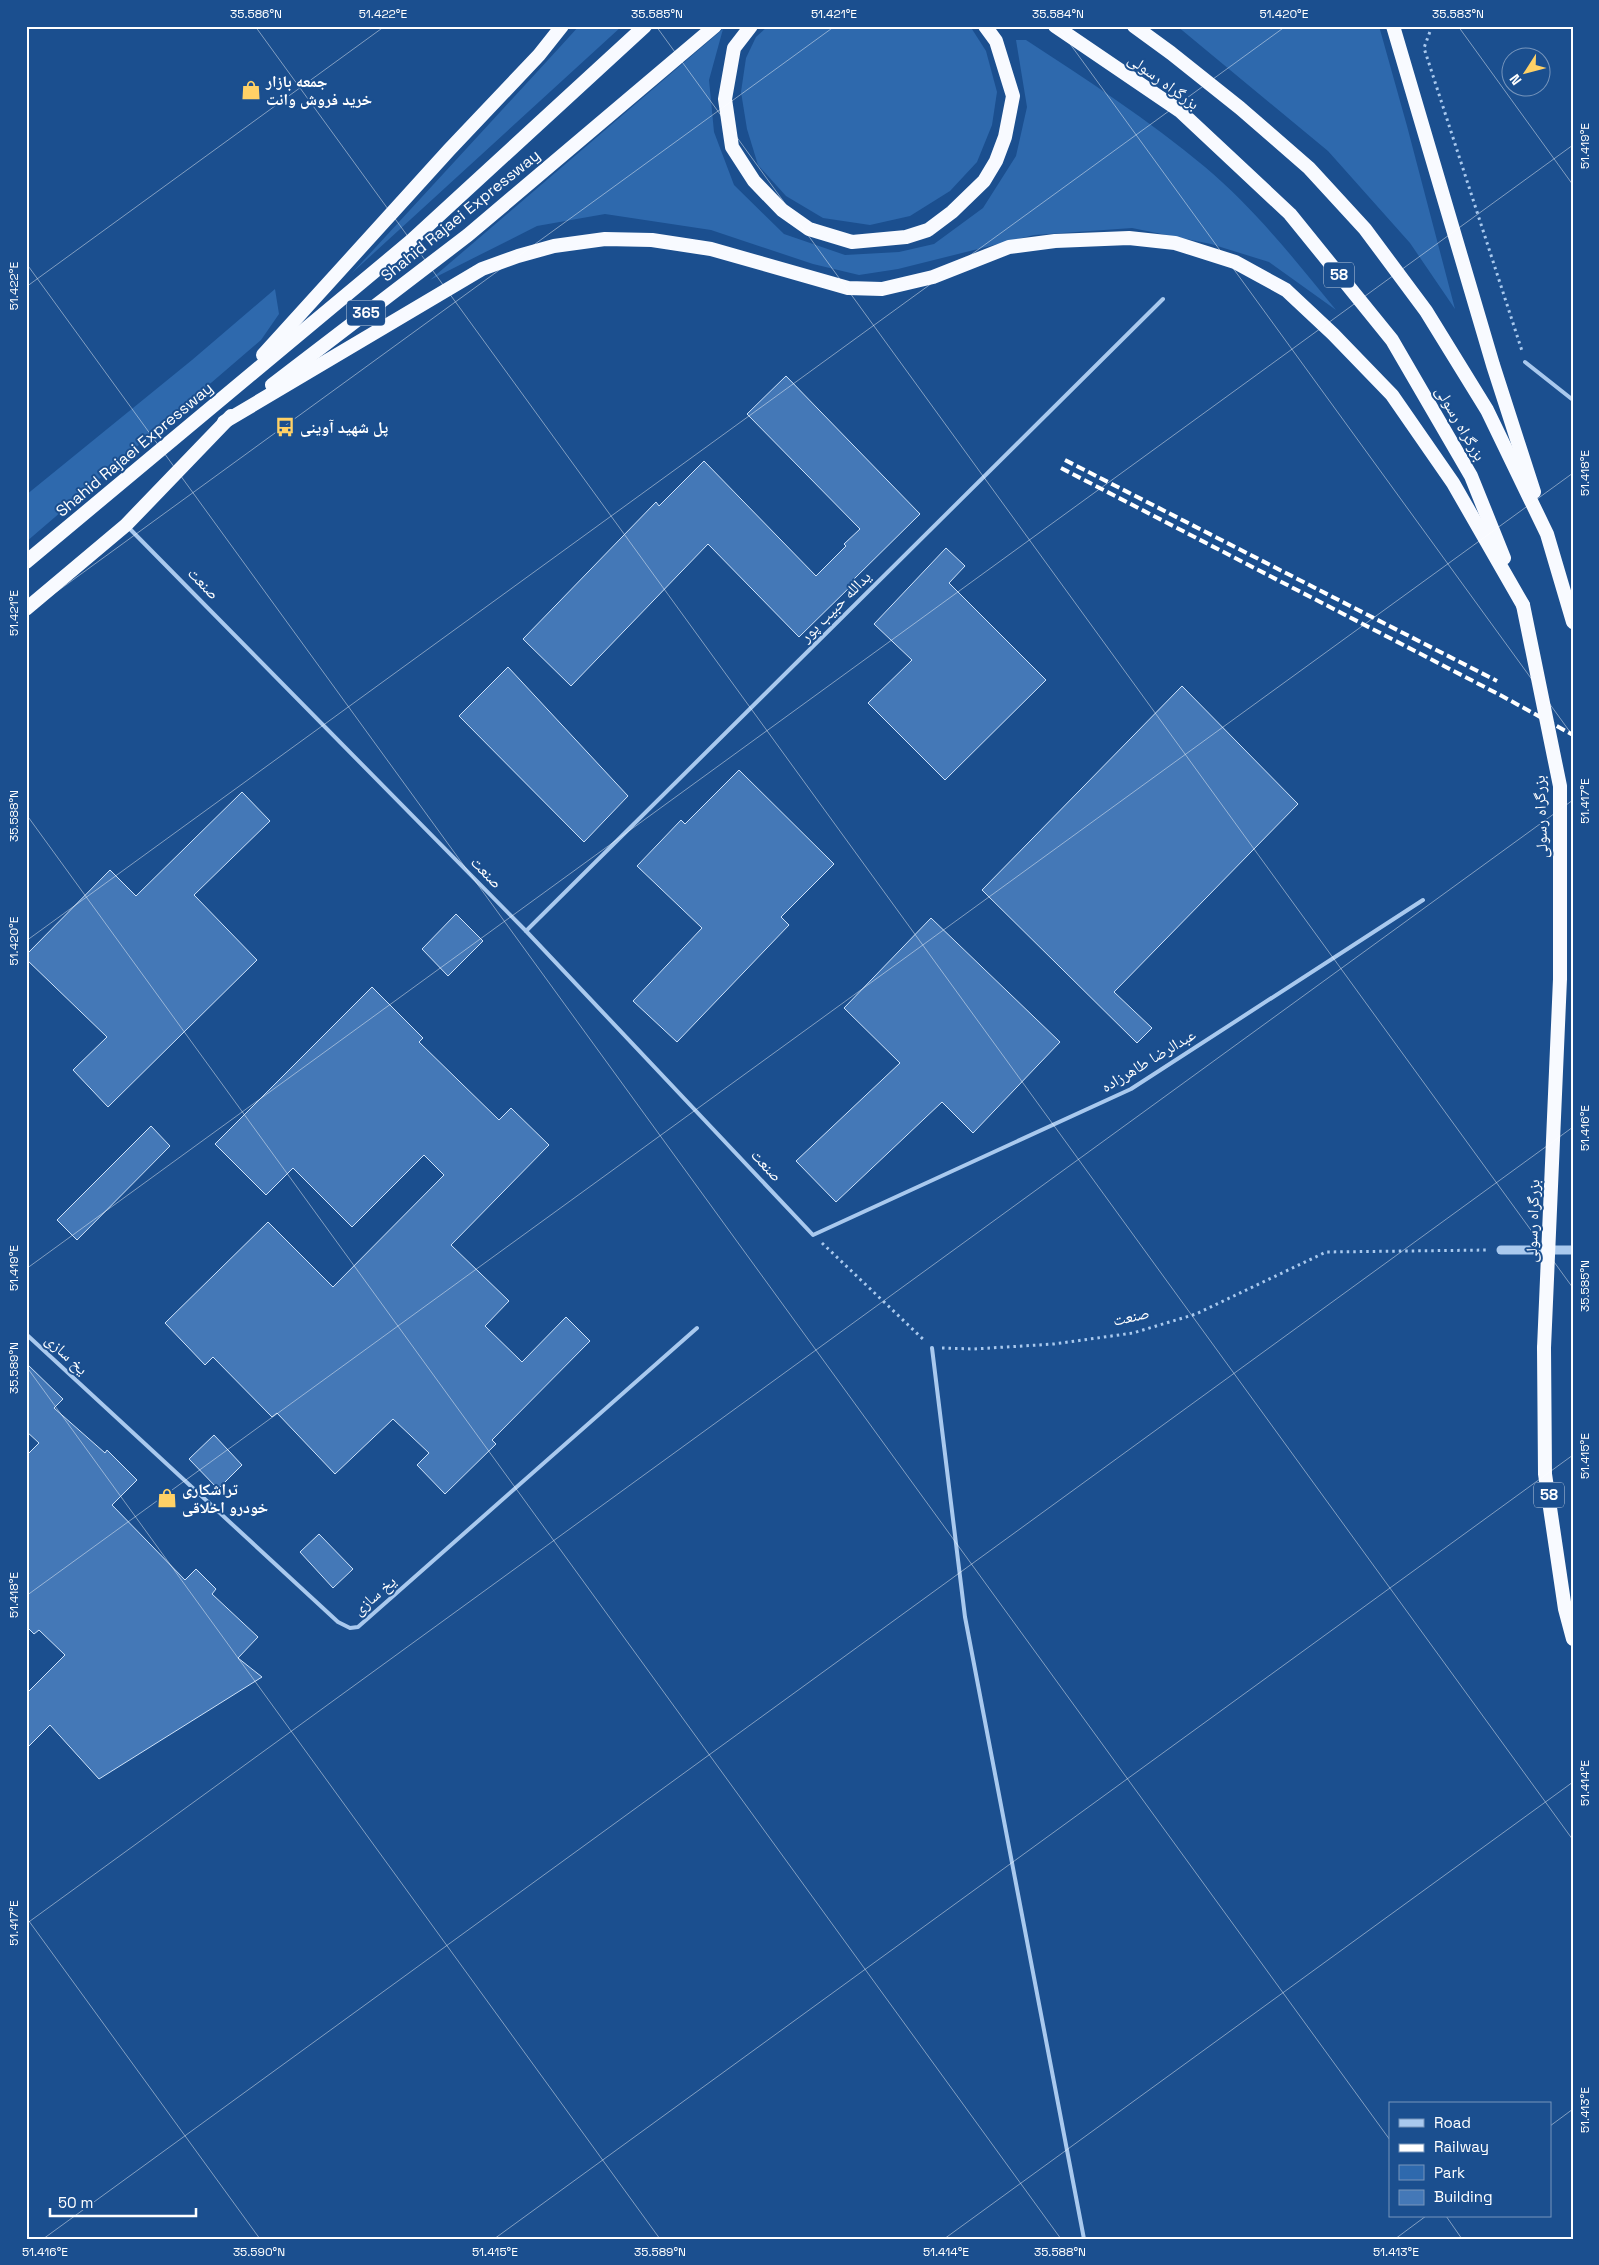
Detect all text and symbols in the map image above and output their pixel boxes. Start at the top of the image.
text: 35.586°N [230,6,282,22]
text: 51.422°E [359,6,407,22]
text: 35.585°N [631,6,683,22]
text: 51.421°E [811,6,857,22]
text: 35.584°N [1032,6,1084,22]
text: 51.420°E [1260,6,1309,22]
text: 35.583°N [1432,6,1484,22]
street label: بزرگراه رسولی [1124,48,1204,114]
north arrow [1502,48,1552,98]
place label: جمعه بازار خرید فروش وانت [265,71,372,110]
text: N [1505,71,1526,89]
shop icon: جمعه بازار خرید فروش وانت [240,79,262,101]
text: 51.419°E [1577,123,1593,169]
street label: Shahid Rajaei Expressway [376,145,544,286]
text: 51.422°E [6,262,22,310]
road number: 58 [1324,262,1354,288]
road number: 365 [347,300,385,326]
street label: Shahid Rajaei Expressway [51,377,217,521]
street label: بزرگراه رسولی [1431,382,1490,465]
bus stop icon: پل شهید آوینی [274,416,296,438]
place label: پل شهید آوینی [300,417,388,438]
text: 51.418°E [1577,450,1593,496]
street label: صنعت [183,563,224,604]
street label: یدالله حبیب پور [795,566,875,647]
text: 51.421°E [6,590,22,636]
street label: بزرگراه رسولی [1529,775,1552,859]
text: 51.417°E [1577,778,1593,824]
text: 35.588°N [6,790,22,842]
street label: صنعت [466,852,507,893]
text: 51.420°E [6,916,22,965]
street label: عبدالرضا طاهرزاده [1097,1024,1200,1097]
text: 51.416°E [1577,1105,1593,1151]
street label: صنعت [746,1145,787,1186]
street label: بزرگراه رسولی [1521,1179,1544,1263]
text: 51.419°E [6,1245,22,1291]
text: 35.585°N [1577,1260,1593,1312]
street label: صنعت [1111,1302,1151,1331]
street label: یخ سازی [41,1329,92,1379]
text: 35.589°N [6,1342,22,1394]
text: 51.415°E [1577,1433,1593,1479]
place label: تراشکاری خودرو اخلاقی [182,1479,268,1518]
road number: 58 [1534,1482,1564,1508]
shop icon: تراشکاری خودرو اخلاقی [156,1487,178,1509]
street label: یخ سازی [348,1571,400,1620]
text: 51.418°E [6,1572,22,1618]
text: 51.414°E [1577,1760,1593,1806]
text: 51.417°E [6,1900,22,1946]
text: 51.413°E [1577,2087,1593,2133]
legend [1389,2102,1552,2218]
text: Road [1434,2113,1471,2132]
text: Railway [1434,2137,1489,2156]
text: Park [1434,2163,1465,2182]
scale bar [50,2185,196,2217]
text: Building [1434,2187,1493,2206]
text: 50 m [58,2193,93,2212]
text: 51.416°E [22,2244,68,2260]
text: 35.590°N [233,2244,285,2260]
text: 51.415°E [472,2244,518,2260]
text: 35.589°N [634,2244,686,2260]
text: 51.414°E [923,2244,969,2260]
text: 35.588°N [1034,2244,1086,2260]
text: 51.413°E [1373,2244,1419,2260]

